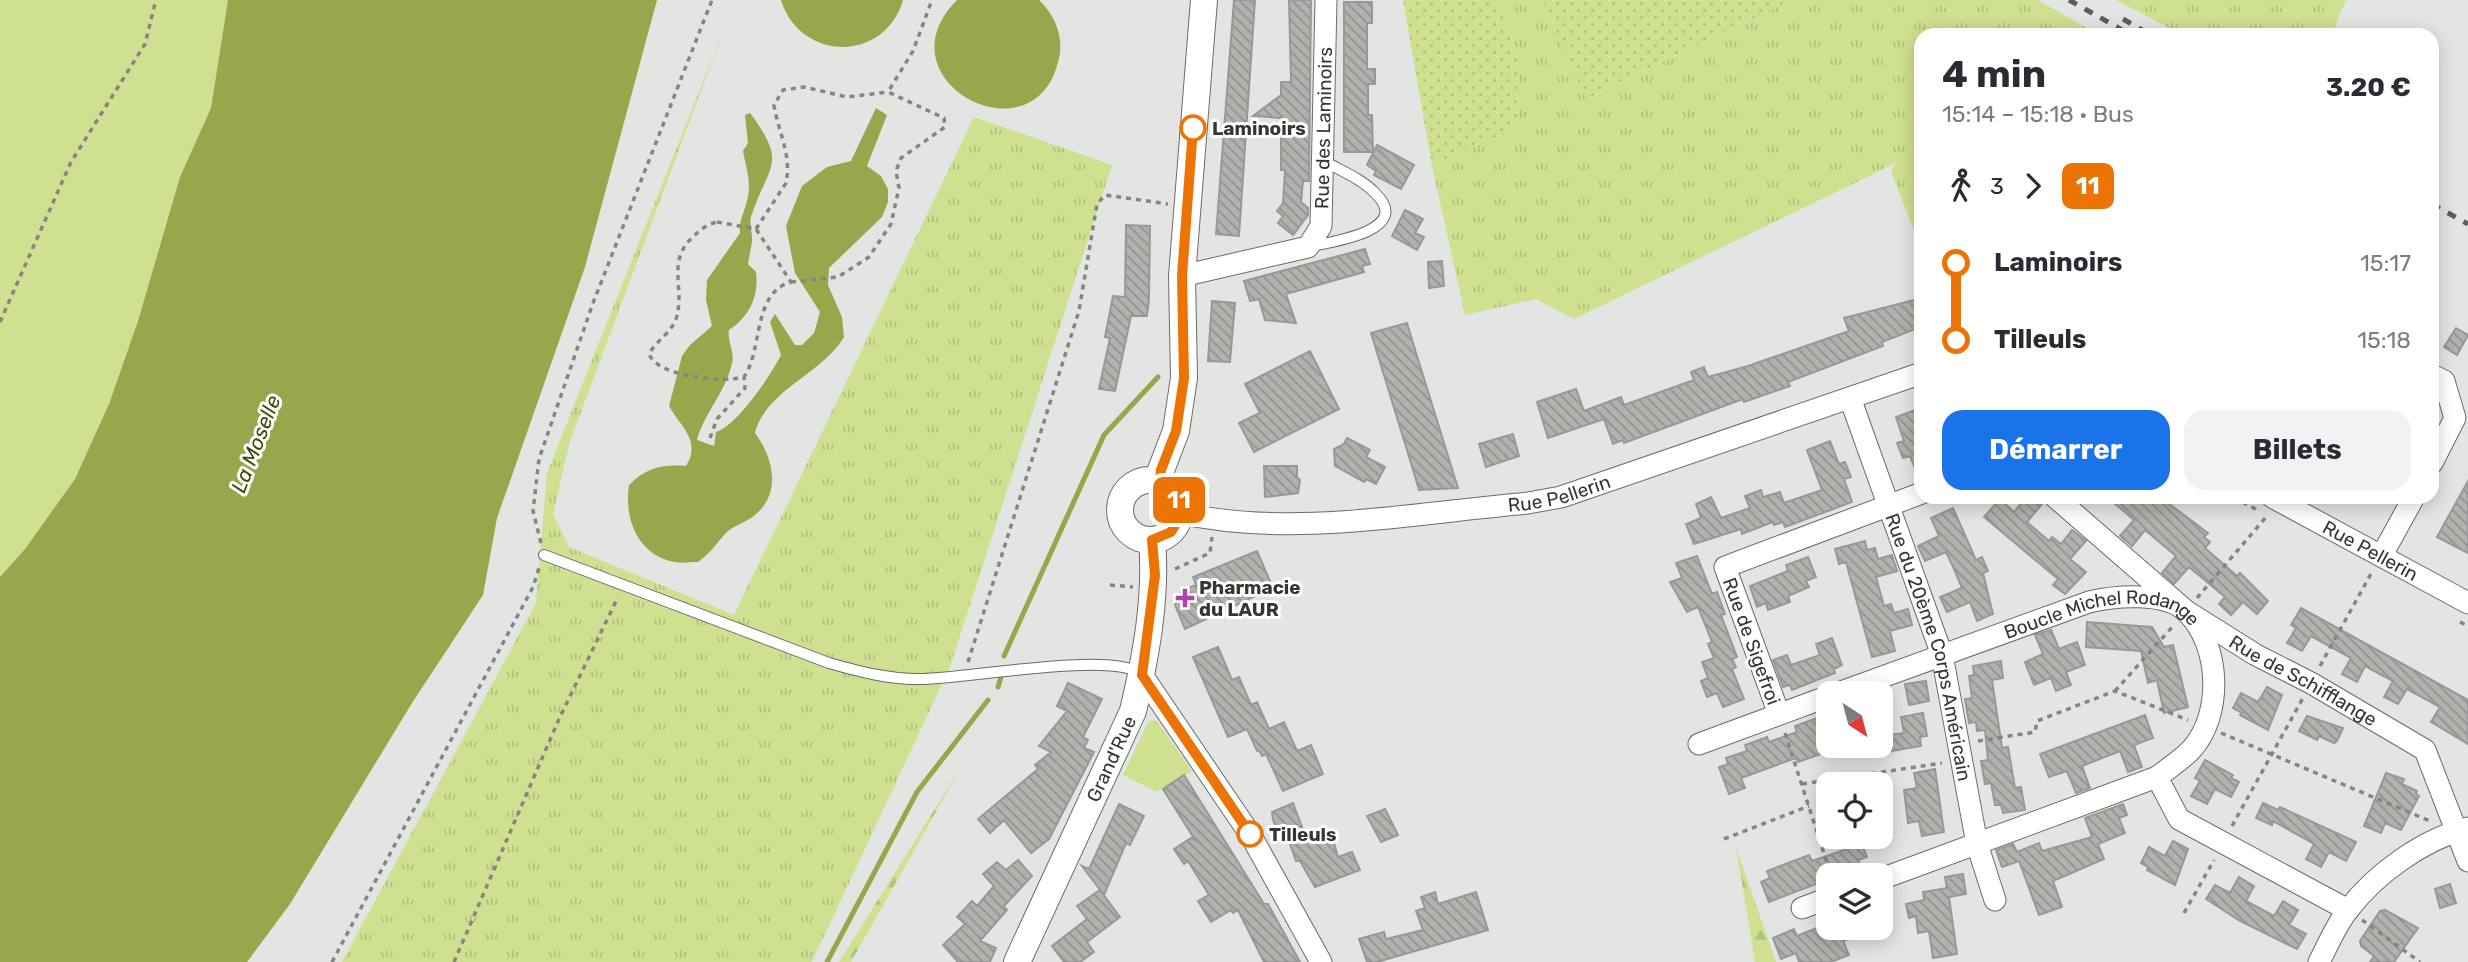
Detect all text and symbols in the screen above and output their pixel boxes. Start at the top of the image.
street label: Rue des Laminoirs [1310,47,1337,209]
text: 4 min [1942,51,2046,97]
text: 3.20 € [2326,72,2411,103]
text: 15:14 – 15:18 · Bus [1942,100,2134,128]
marker: Laminoirs [1180,115,1206,141]
place label: Laminoirs [1212,117,1306,140]
icon: walk [1942,167,1980,205]
icon: forward [2014,167,2052,205]
text: 3 [1990,172,2004,200]
text: 11 [2076,172,2100,200]
text: Laminoirs [1994,247,2122,278]
text: 15:17 [2360,249,2411,277]
text: Tilleuls [1994,324,2086,355]
text: 15:18 [2357,326,2411,354]
water label: La Moselle [226,391,286,496]
button: Démarrer [1942,410,2170,490]
button: Billets [2184,410,2411,490]
street label: Rue Pellerin [1507,470,1613,517]
line badge: 11 [1148,477,1210,523]
text: 11 [1167,486,1191,514]
street label: Rue du 20ème Corps Américain [1880,510,1976,783]
street label: Rue Pellerin [2319,516,2422,586]
street label: Rue de Sigefroi [1718,574,1785,708]
place label: Pharmacie du LAUR [1199,576,1301,621]
text: Boucle Michel Rodange [2001,586,2205,644]
marker: Pharmacie du LAUR [1177,590,1193,606]
street label: Boucle Michel Rodange [1995,621,2201,647]
street label: Rue de Schifflange [2225,630,2381,731]
north arrow [1816,681,1894,758]
map controls [1816,681,1893,940]
street label: Grand'Rue [1082,712,1141,805]
button: locate [1816,772,1893,849]
marker: Tilleuls [1237,821,1263,847]
place label: Tilleuls [1269,823,1337,846]
button: layers [1816,863,1893,940]

